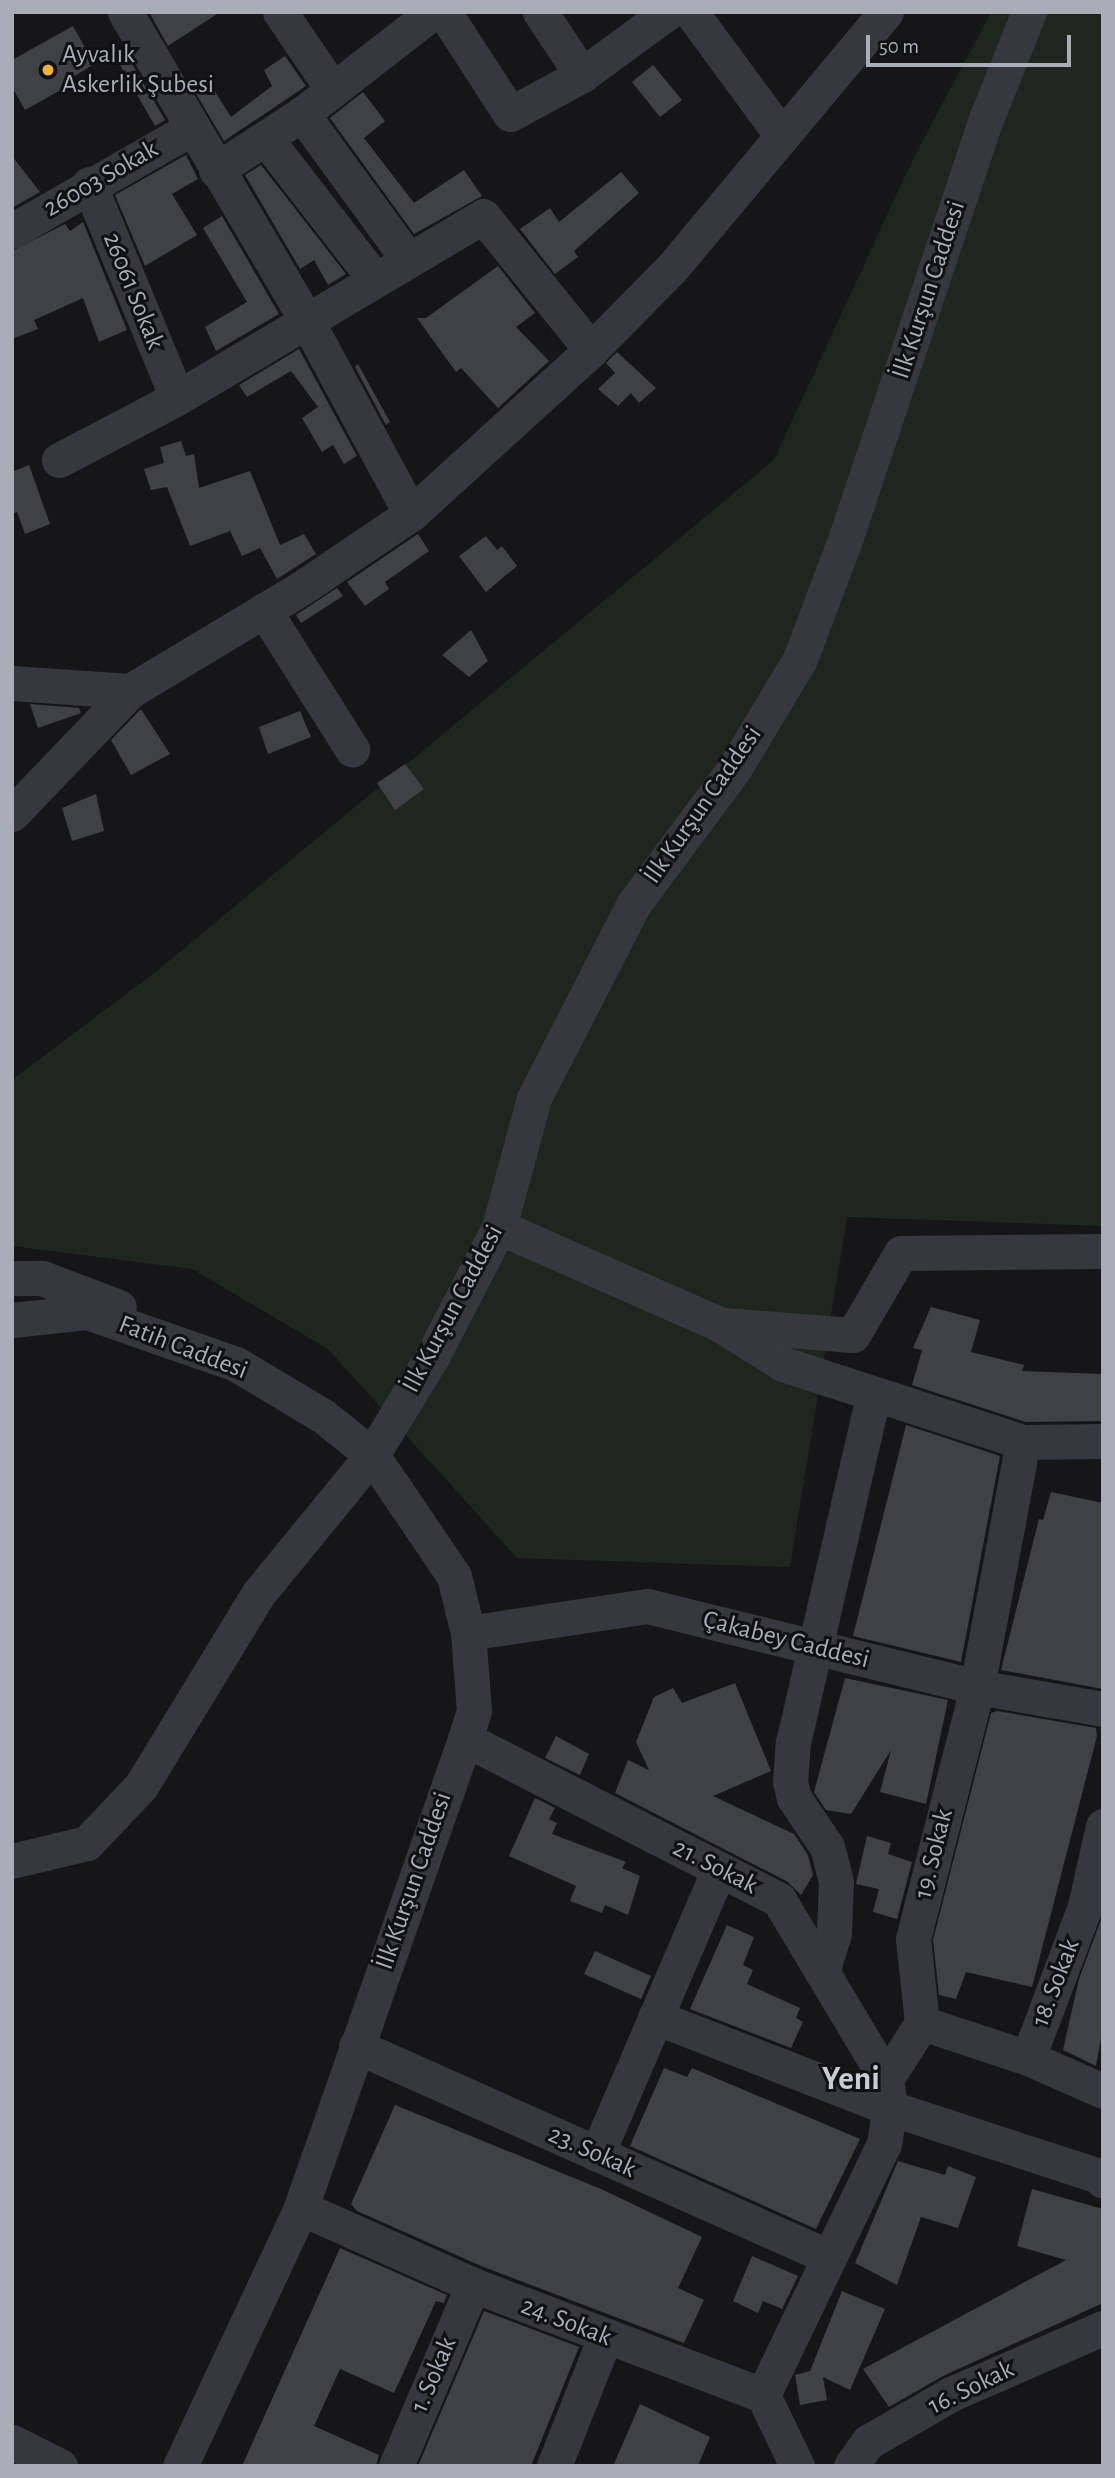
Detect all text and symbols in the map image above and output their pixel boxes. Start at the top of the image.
scale bar [870,21,1075,65]
text: 50 m [879,36,919,57]
place label: Ayvalık Askerlik Şubesi [62,39,214,100]
marker: Ayvalık Askerlik Şubesi [40,62,56,78]
street label: 26003 Sokak [39,134,163,224]
street label: İlk Kurşun Caddesi [886,197,972,383]
street label: 26061 Sokak [96,228,170,354]
street label: İlk Kurşun Caddesi [637,720,769,890]
street label: İlk Kurşun Caddesi [396,1220,510,1398]
street label: Fatih Caddesi [114,1309,252,1387]
street label: Çakabey Caddesi [700,1604,872,1676]
street label: İlk Kurşun Caddesi [369,1788,459,1974]
street label: 19. Sokak [908,1806,960,1902]
street label: 21. Sokak [667,1833,763,1901]
street label: 18. Sokak [1025,1935,1087,2031]
district label: Yeni [822,2060,880,2100]
street label: 23. Sokak [543,2119,641,2185]
street label: 24. Sokak [516,2291,616,2353]
street label: 1. Sokak [404,2333,464,2417]
street label: 16. Sokak [923,2354,1019,2422]

